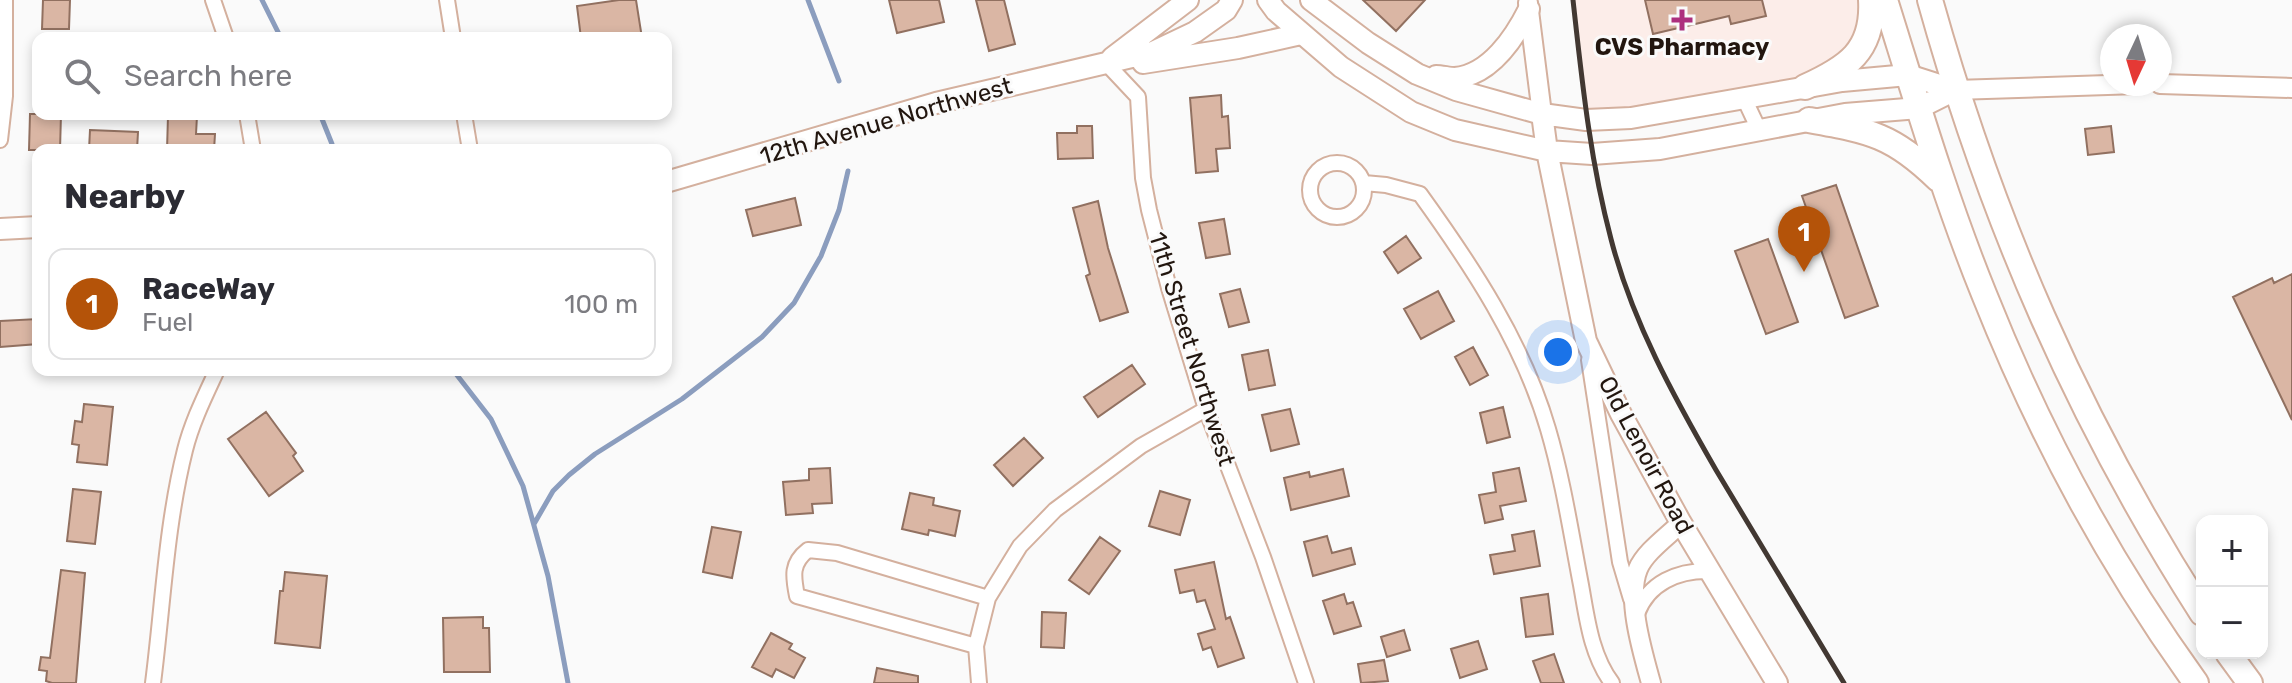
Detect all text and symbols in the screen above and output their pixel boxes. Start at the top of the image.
marker: CVS Pharmacy [1673,11,1691,29]
north arrow [2100,24,2172,96]
search box [32,32,672,120]
place label: CVS Pharmacy [1595,33,1769,61]
icon: search [60,54,104,98]
text: Search here [124,58,292,94]
street label: 12th Avenue Northwest [757,72,1015,170]
text: Nearby [64,176,185,217]
pin: 1 [1778,206,1830,272]
street label: 11th Street Northwest [1143,229,1241,469]
text: RaceWay [142,271,275,307]
text: 1 [86,289,98,320]
text: 100 m [564,289,638,320]
text: Fuel [142,307,193,338]
your location [1538,332,1578,372]
street label: Old Lenoir Road [1593,371,1699,539]
map controls [2196,515,2268,659]
button: + [2196,515,2268,587]
button: − [2196,587,2268,659]

